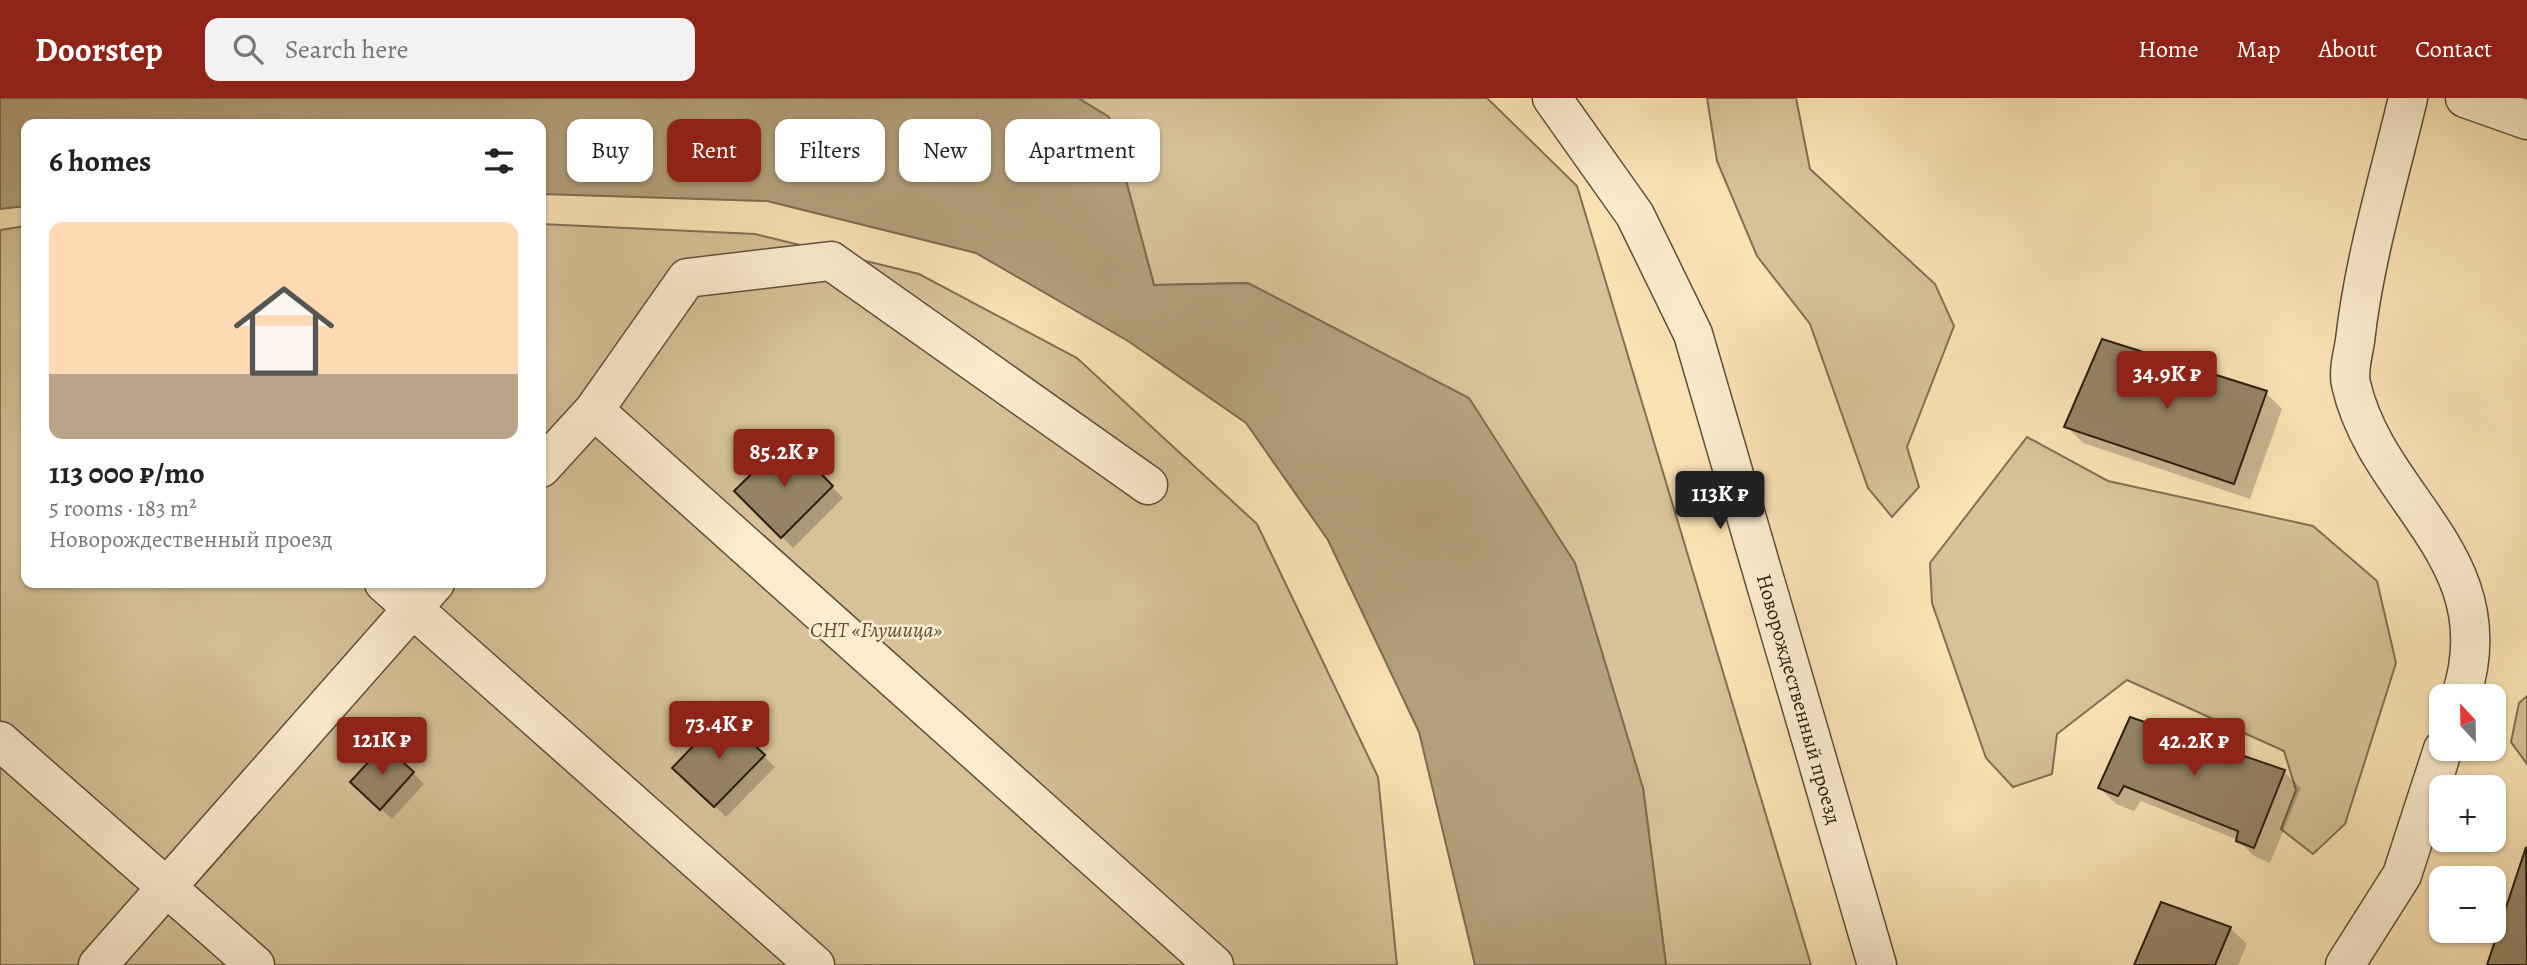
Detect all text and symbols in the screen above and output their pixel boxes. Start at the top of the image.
search box [205,18,695,81]
text: Doorstep [35,27,163,72]
icon: search [229,30,267,68]
text: Search here [285,32,408,67]
text: Home [2138,33,2199,65]
text: Map [2237,33,2281,65]
text: About [2319,33,2377,65]
text: Contact [2415,33,2492,65]
chip: Buy [567,119,653,182]
chip: Rent [667,119,761,182]
chip: Filters [775,119,885,182]
chip: New [899,119,991,182]
chip: Apartment [1005,119,1160,182]
text: 6 homes [49,141,151,181]
icon: filters [480,142,518,180]
icon: home [221,268,347,394]
pin: 34.9K ₽ [2102,352,2232,411]
text: 34.9K ₽ [2133,358,2201,389]
pin: 85.2K ₽ [719,430,849,489]
text: 85.2K ₽ [749,436,819,467]
text: 113 000 ₽/mo [49,453,205,493]
pin: 113K ₽ [1663,472,1777,531]
text: 113K ₽ [1691,478,1749,509]
text: 5 rooms · 183 m² [49,493,197,524]
text: Новорождественный проезд [49,524,333,555]
street label: Новорождественный проезд [1750,571,1848,827]
park label: СНТ «Глушица» [810,616,942,644]
north arrow [2429,684,2506,761]
map controls [2429,684,2506,943]
pin: 73.4K ₽ [654,702,784,761]
text: 73.4K ₽ [685,708,753,739]
pin: 121K ₽ [325,718,439,777]
pin: 42.2K ₽ [2129,718,2259,778]
text: 121K ₽ [353,724,411,755]
text: 42.2K ₽ [2159,725,2229,756]
button: + [2429,775,2506,852]
button: − [2429,866,2506,943]

